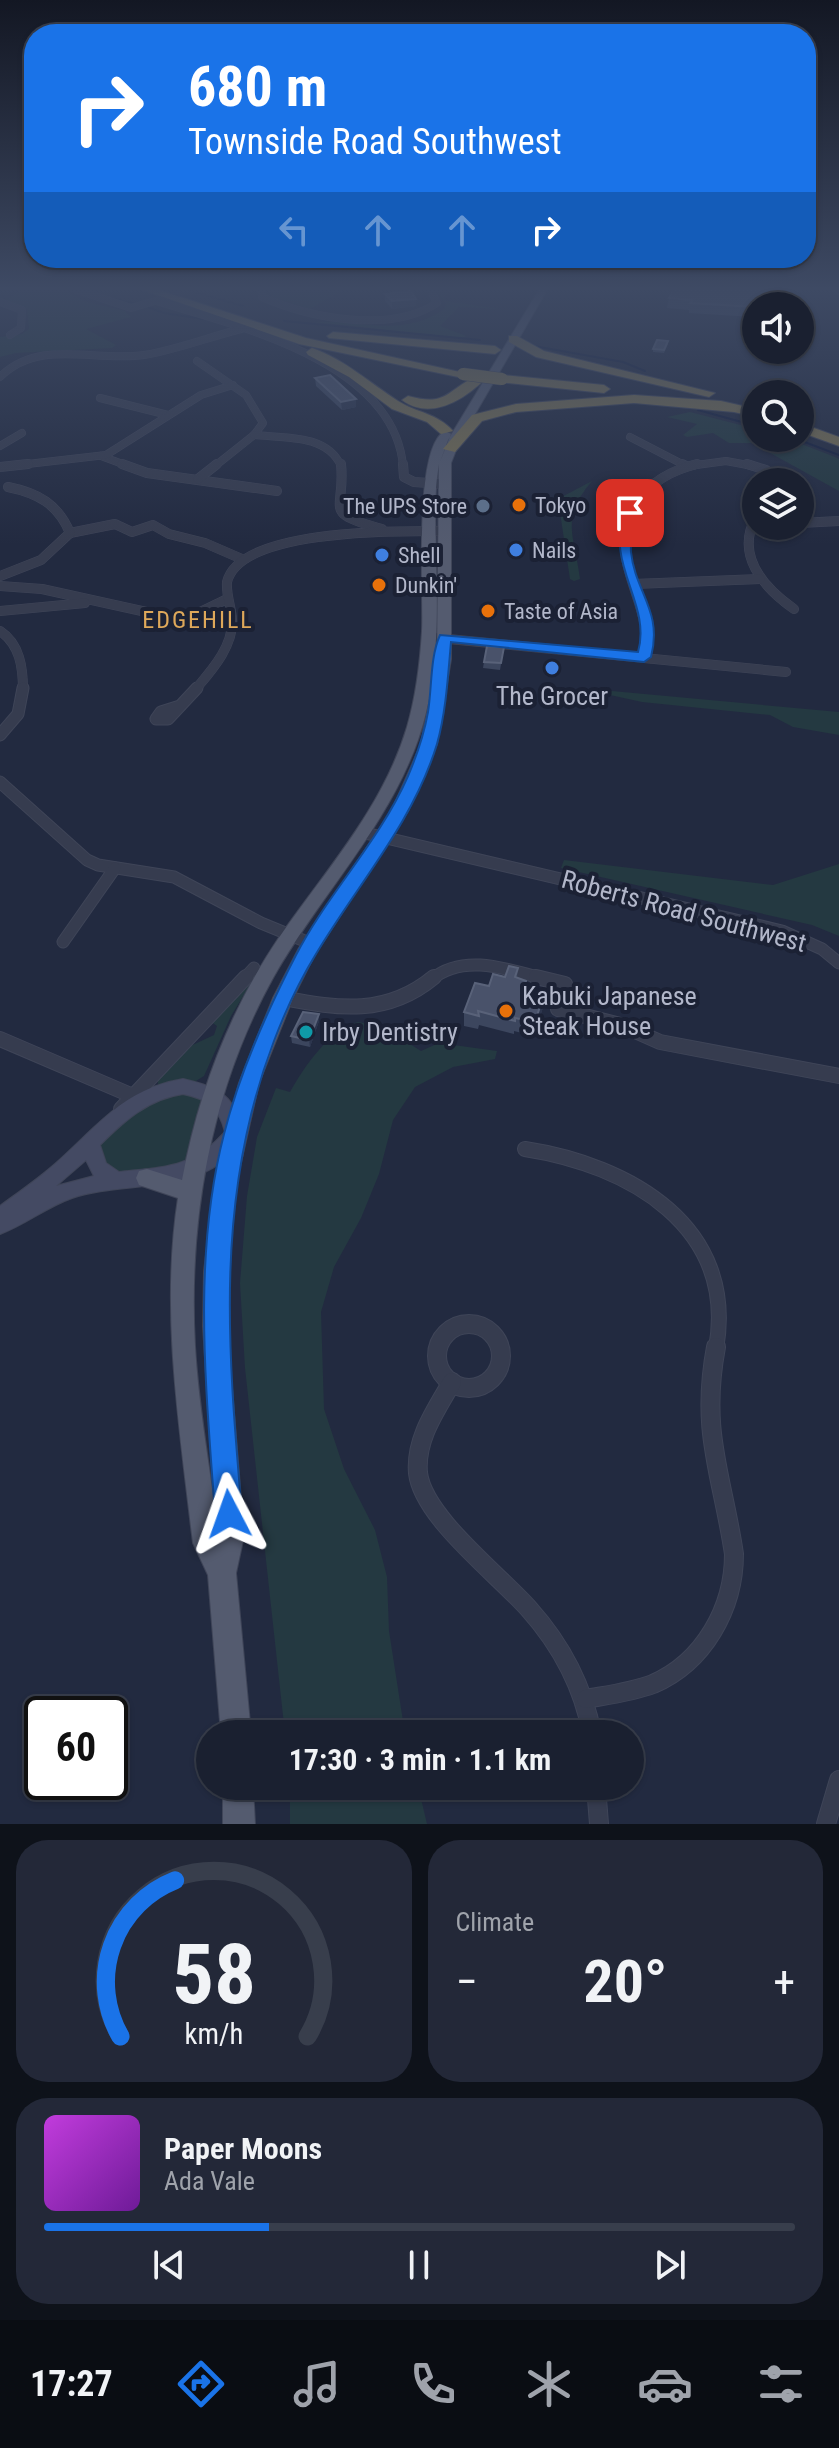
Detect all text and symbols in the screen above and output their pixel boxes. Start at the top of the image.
text: 680 m [188,54,327,120]
icon: right [56,56,160,160]
text: Townside Road Southwest [188,121,562,163]
icon: left [272,208,316,252]
icon: ahead [356,208,400,252]
icon: ahead [440,208,484,252]
icon: right [524,208,568,252]
map controls [742,292,814,540]
button: sound [742,292,814,364]
button: search [742,380,814,452]
button: layers [742,468,814,540]
pin [596,479,664,547]
icon: arrive [608,491,652,535]
place label: Tokyo [535,493,586,518]
place label: The UPS Store [343,494,467,519]
marker: Tokyo [510,496,528,514]
marker: The UPS Store [474,497,492,515]
place label: Nails [532,538,576,563]
marker: Nails [507,541,525,559]
place label: Shell [398,543,440,568]
marker: Shell [373,546,391,564]
place label: Dunkin' [395,573,457,598]
marker: Dunkin' [370,576,388,594]
place label: Taste of Asia [504,599,618,624]
marker: Taste of Asia [479,602,497,620]
district label: EDGEHILL [142,606,254,634]
marker: The Grocer [543,659,561,677]
place label: The Grocer [496,681,608,711]
street label: Roberts Road Southwest [558,864,810,958]
place label: Kabuki Japanese Steak House [522,981,697,1041]
marker: Kabuki Japanese Steak House [497,1002,515,1020]
place label: Irby Dentistry [322,1017,458,1047]
marker: Irby Dentistry [297,1023,315,1041]
position arrow [187,1472,271,1556]
speed limit sign: 60 [24,1696,128,1800]
text: 17:30 · 3 min · 1.1 km [289,1742,551,1777]
text: Climate [456,1907,534,1937]
text: 58 [172,1926,256,2023]
text: 20° [583,1946,667,2017]
text: − [456,1956,478,2008]
text: + [773,1956,795,2008]
text: km/h [184,2017,243,2051]
text: Paper Moons [164,2131,322,2166]
text: Ada Vale [164,2166,255,2196]
icon: previous [147,2243,191,2287]
icon: pause [397,2243,441,2287]
icon: next [648,2243,692,2287]
icon: directions [173,2356,229,2412]
icon: music [289,2356,345,2412]
icon: phone [405,2356,461,2412]
icon: climate [521,2356,577,2412]
icon: car [637,2356,693,2412]
icon: filters [753,2356,809,2412]
text: 17:27 [30,2363,113,2405]

